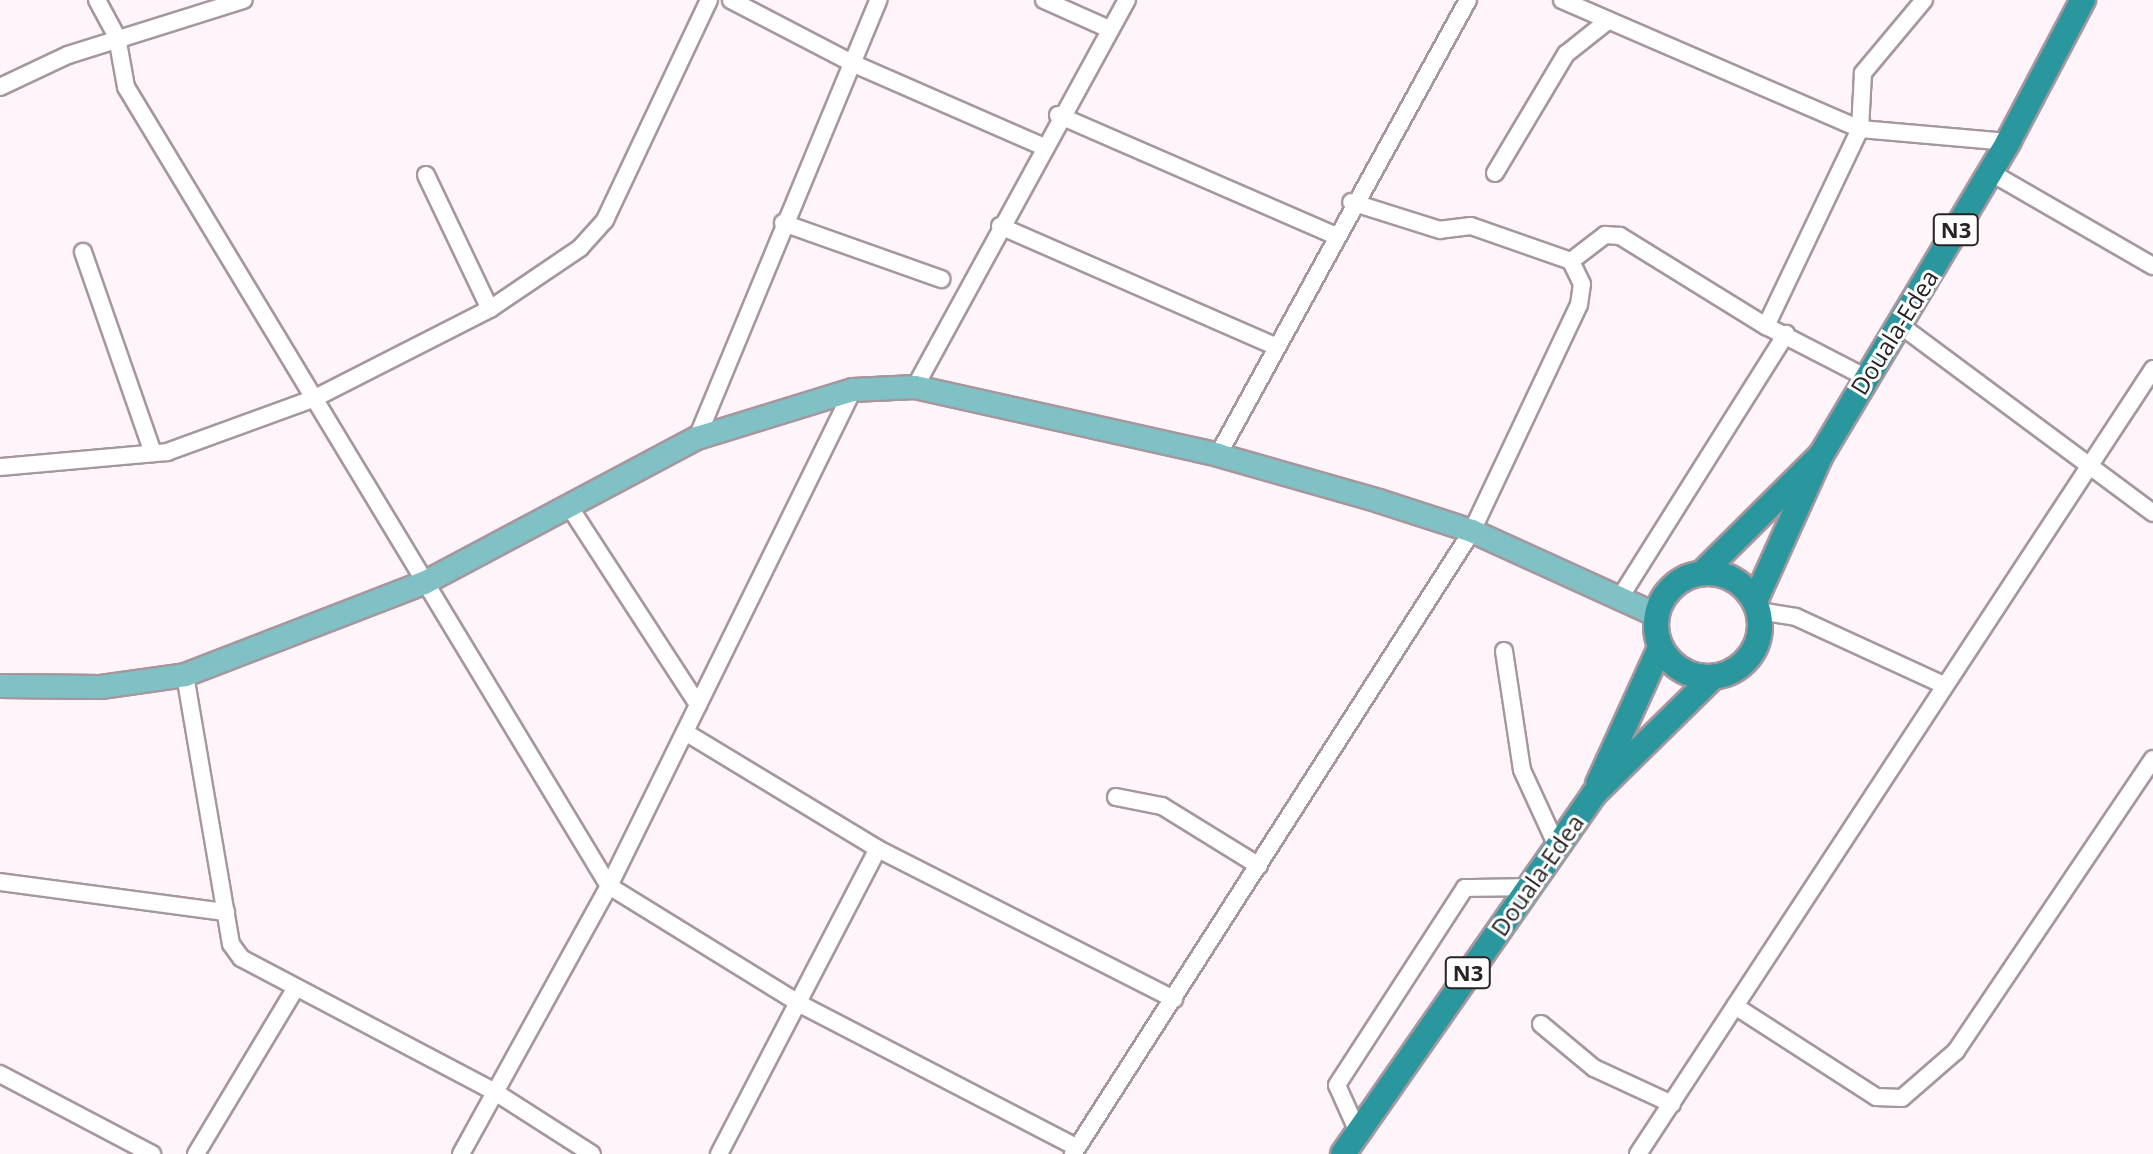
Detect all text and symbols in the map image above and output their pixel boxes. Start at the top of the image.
road number: N3 [1932,212,1980,248]
street label: Douala-Edea [1844,264,1944,400]
street label: Douala-Edea [1485,809,1589,941]
road number: N3 [1444,955,1492,991]

